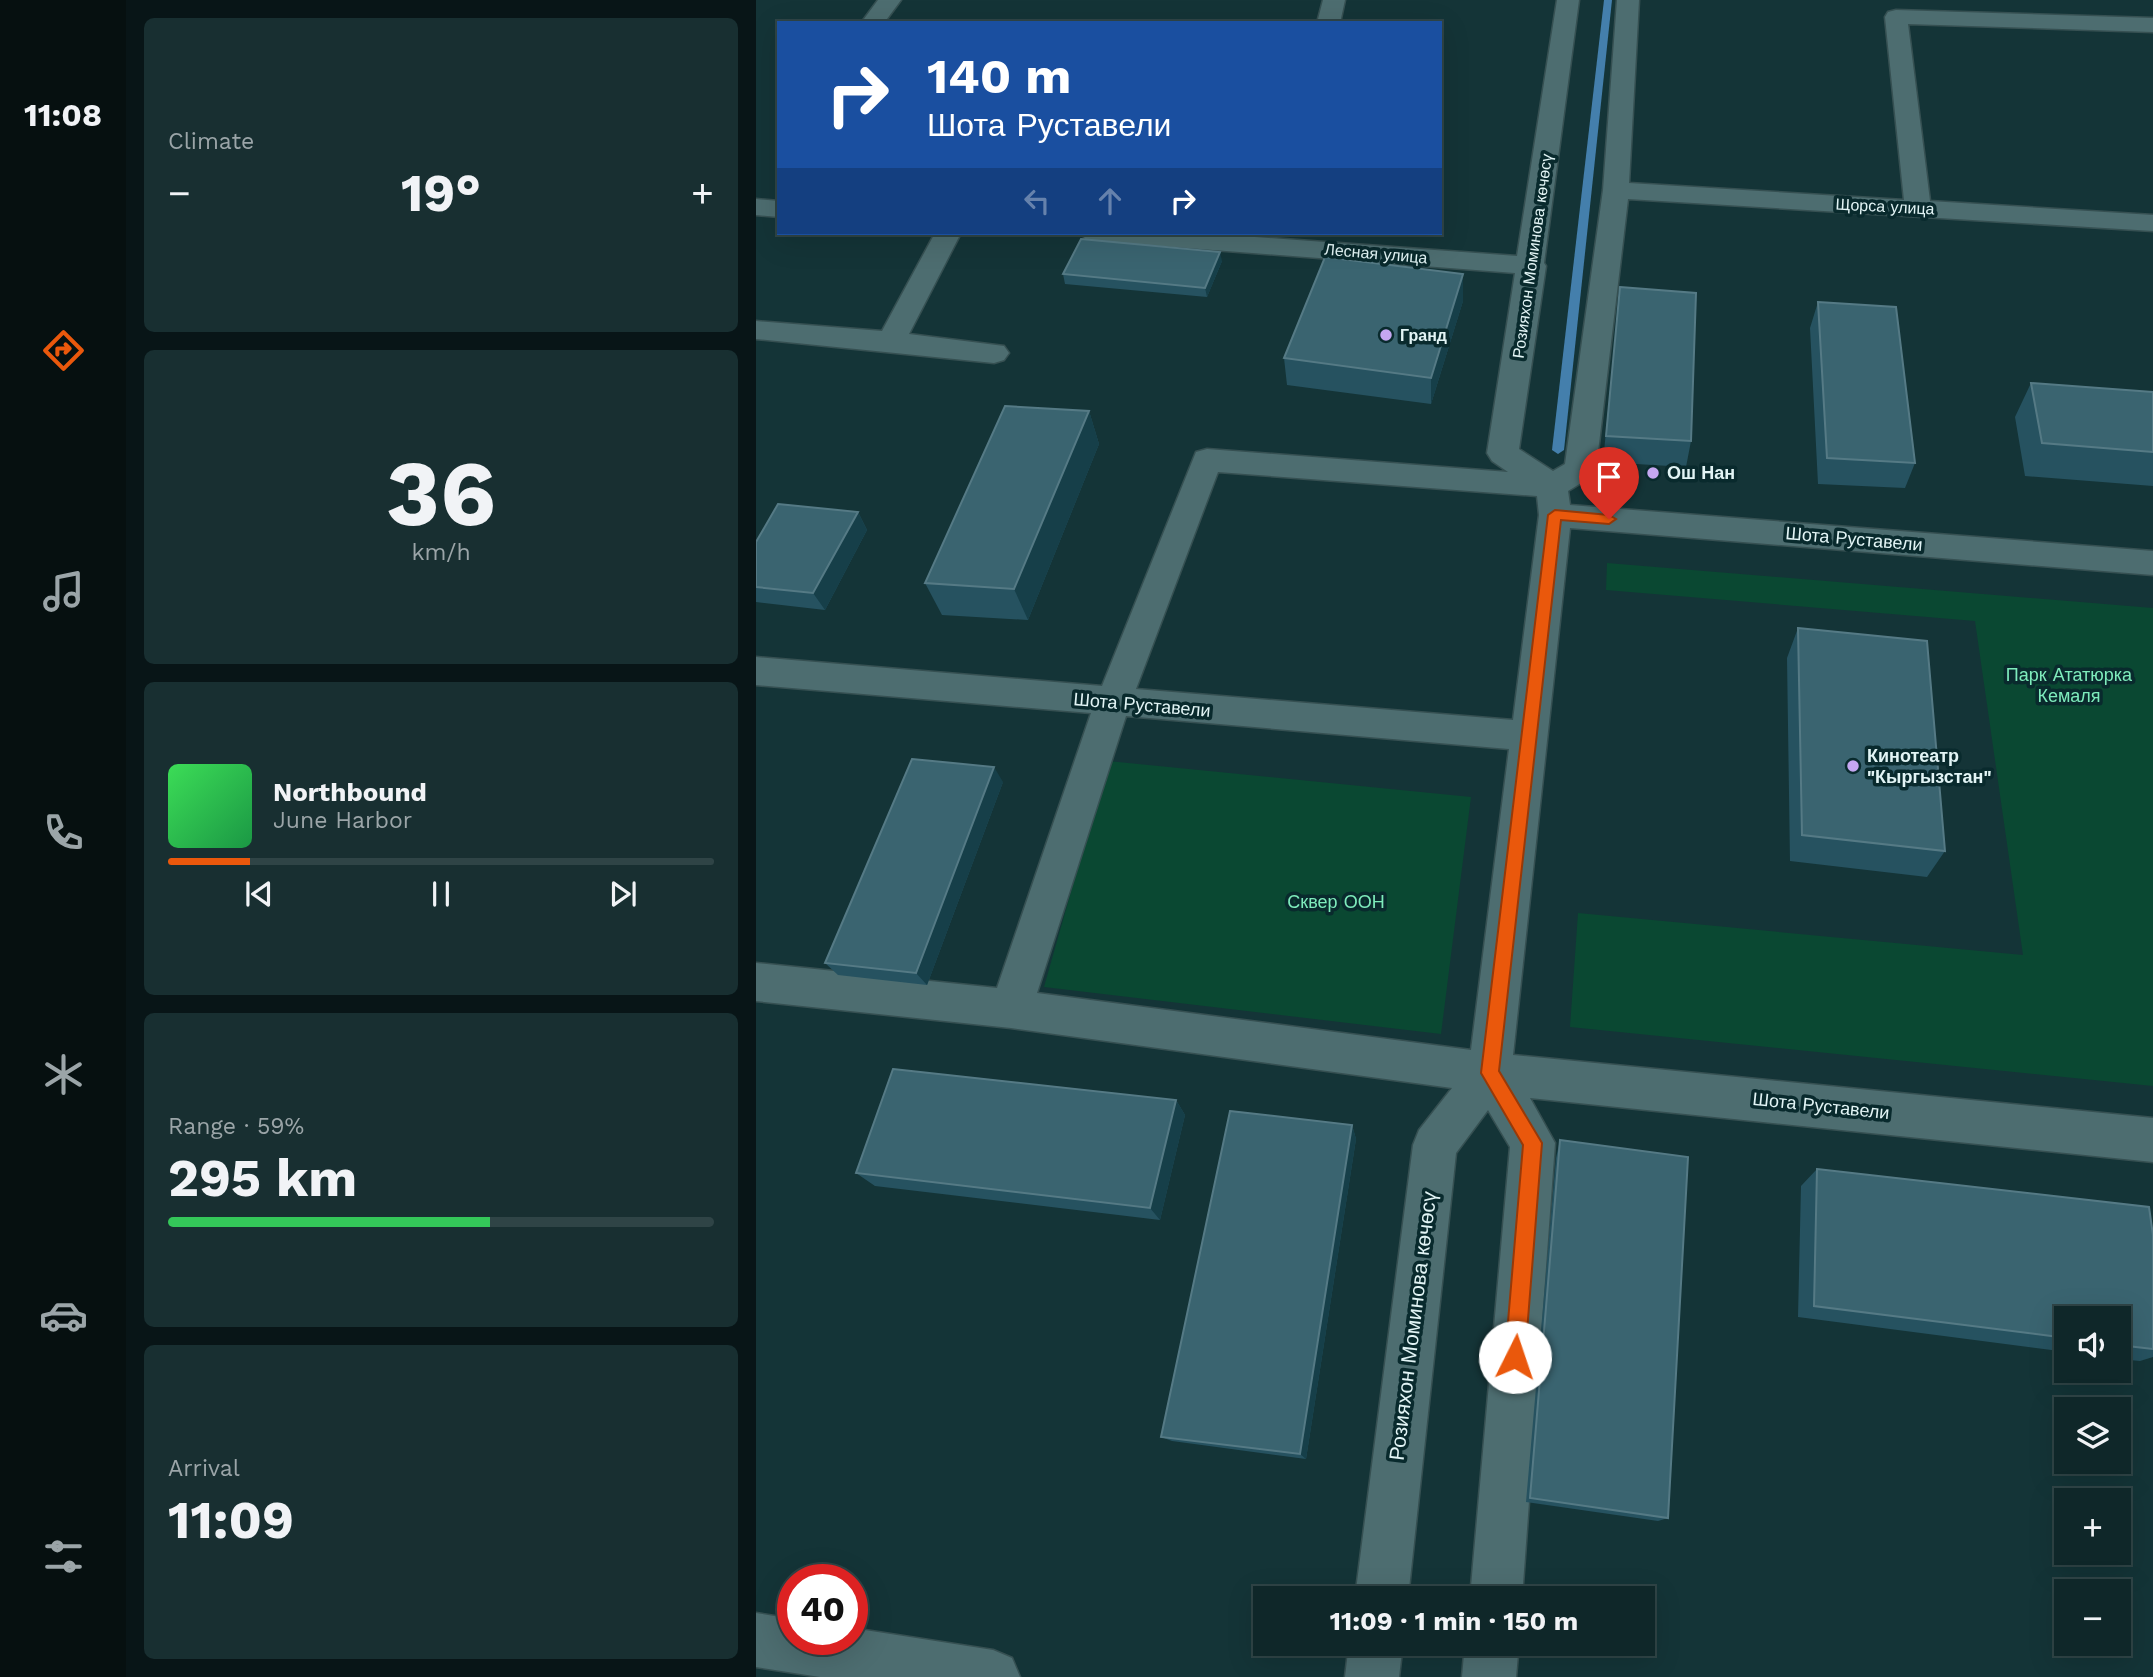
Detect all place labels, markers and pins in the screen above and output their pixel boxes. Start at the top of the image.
place label: Гранд [1400,326,1447,345]
marker: Гранд [1378,327,1394,343]
pin [1579,447,1639,519]
place label: Ош Нан [1667,462,1735,483]
marker: Ош Нан [1645,465,1661,481]
place label: Кинотеатр "Кыргызстан" [1867,745,1992,787]
marker: Кинотеатр "Кыргызстан" [1845,758,1861,774]

